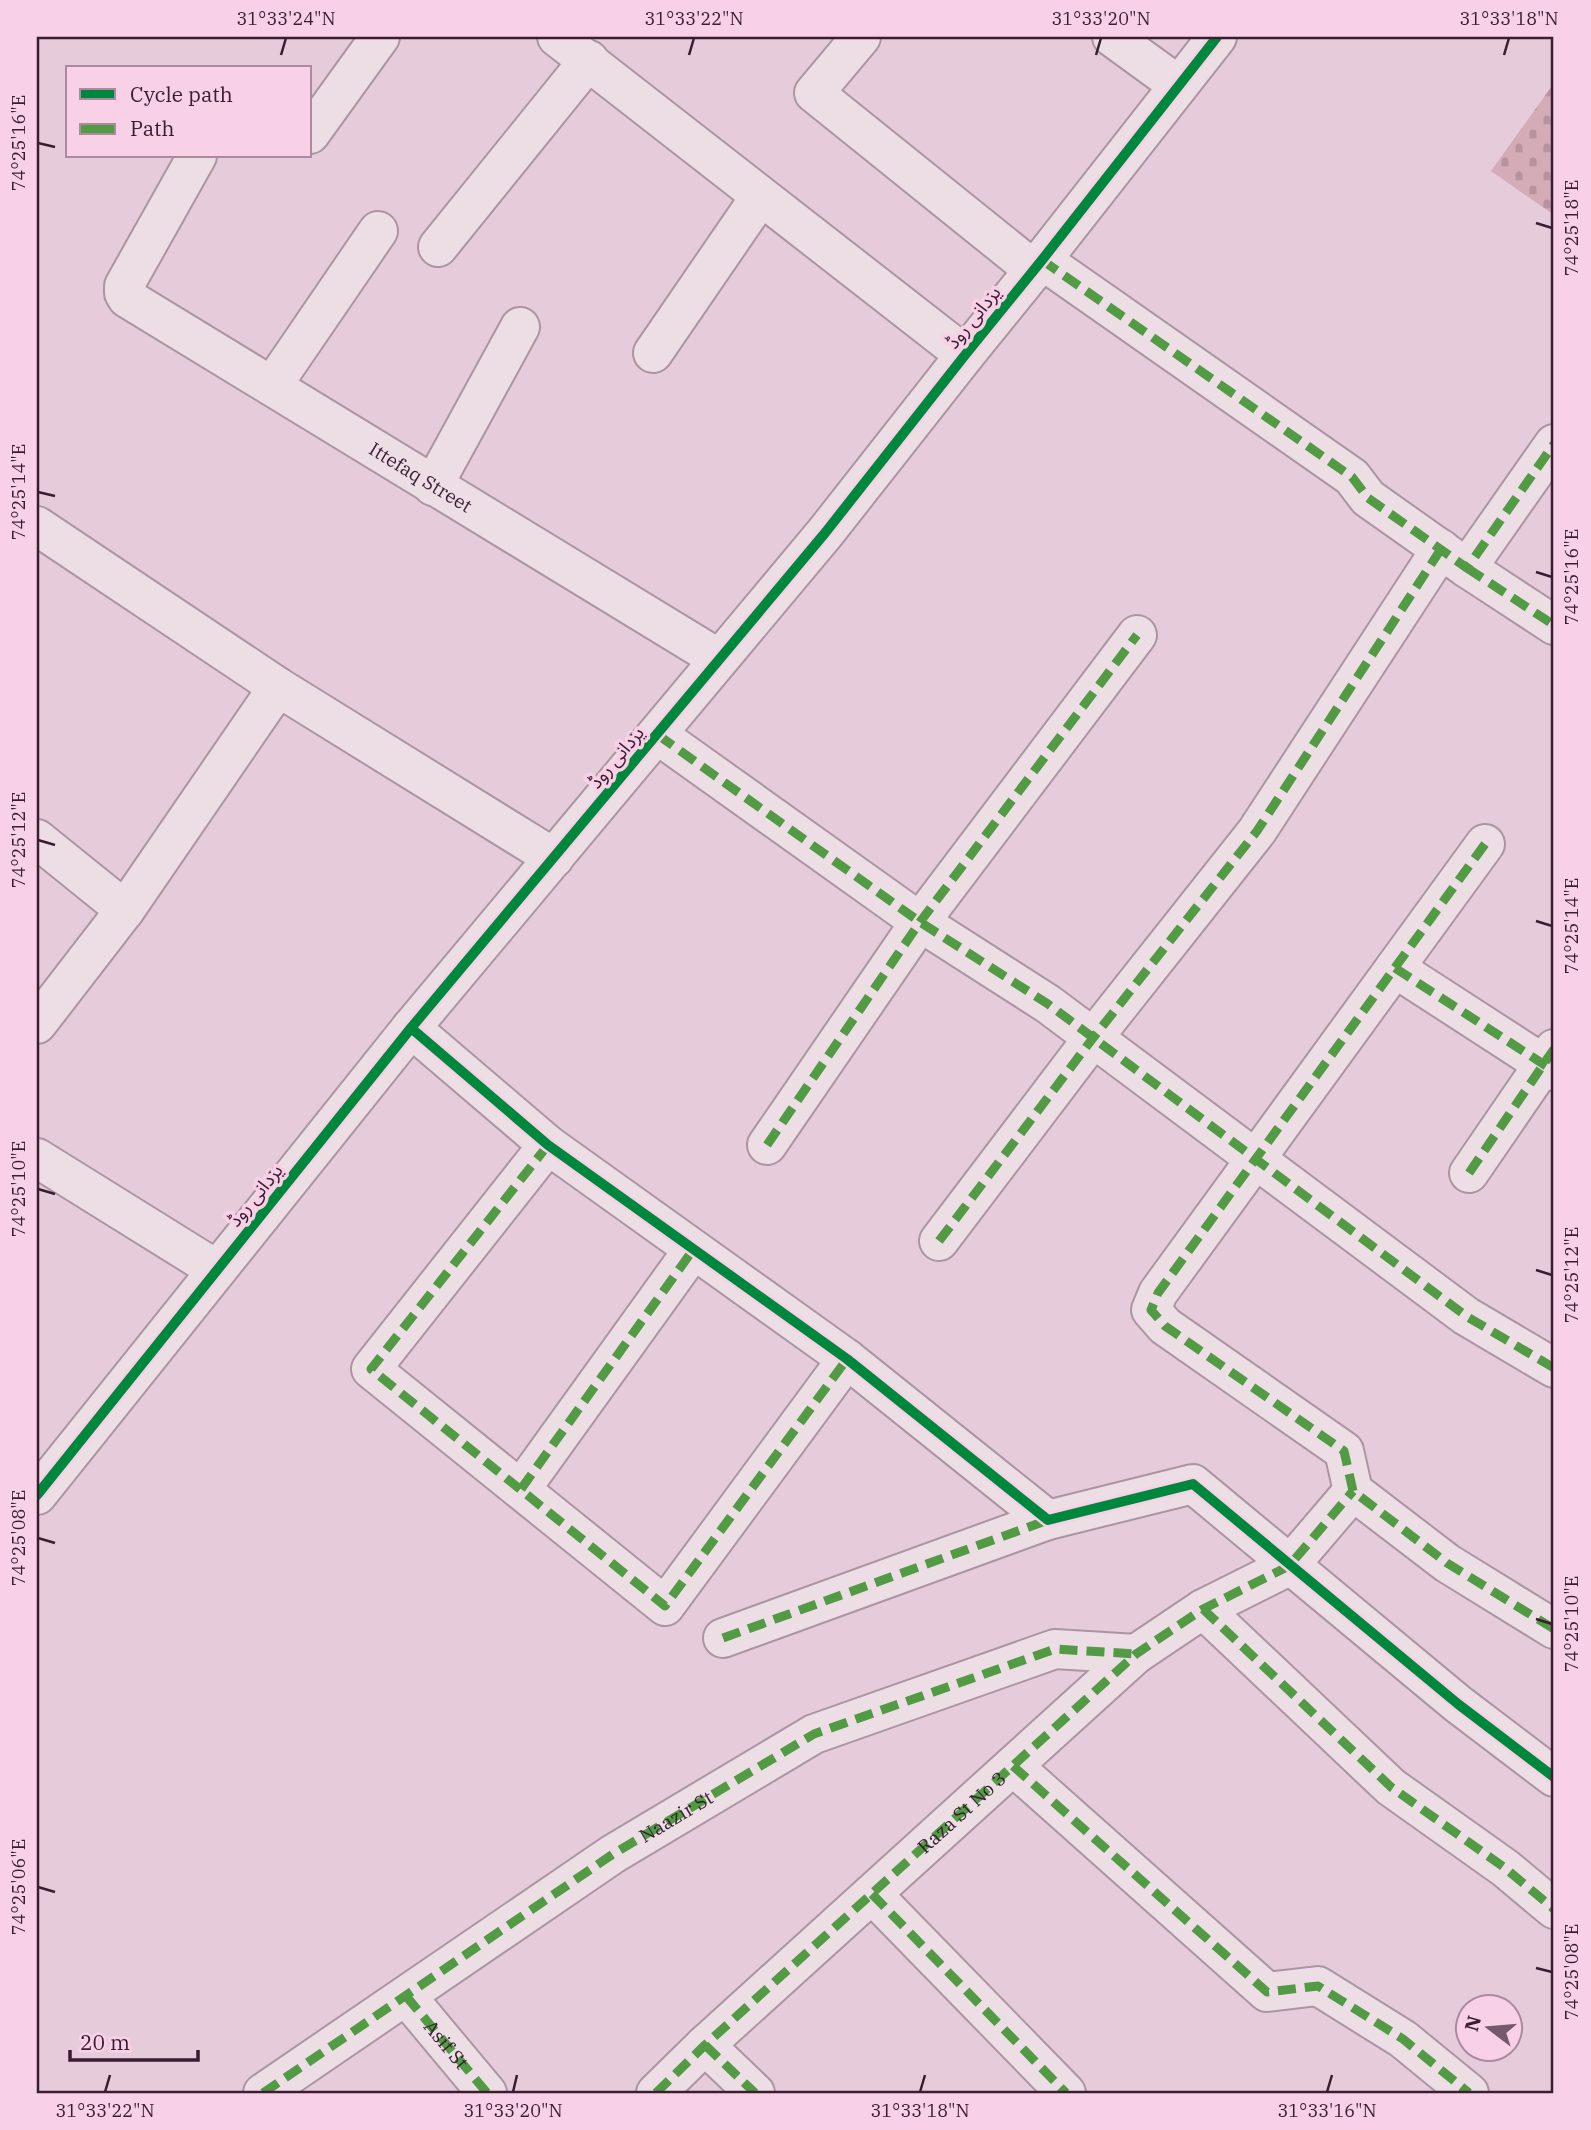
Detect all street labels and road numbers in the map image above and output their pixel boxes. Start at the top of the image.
street label: یزدانی روڈ [940,281,1006,353]
street label: Ittefaq Street [365,437,477,518]
street label: یزدانی روڈ [583,721,649,793]
street label: یزدانی روڈ [222,1159,288,1231]
street label: Raza St No 3 [912,1766,1011,1858]
street label: Naazir St [635,1785,717,1848]
street label: Asif St [419,2015,474,2074]

